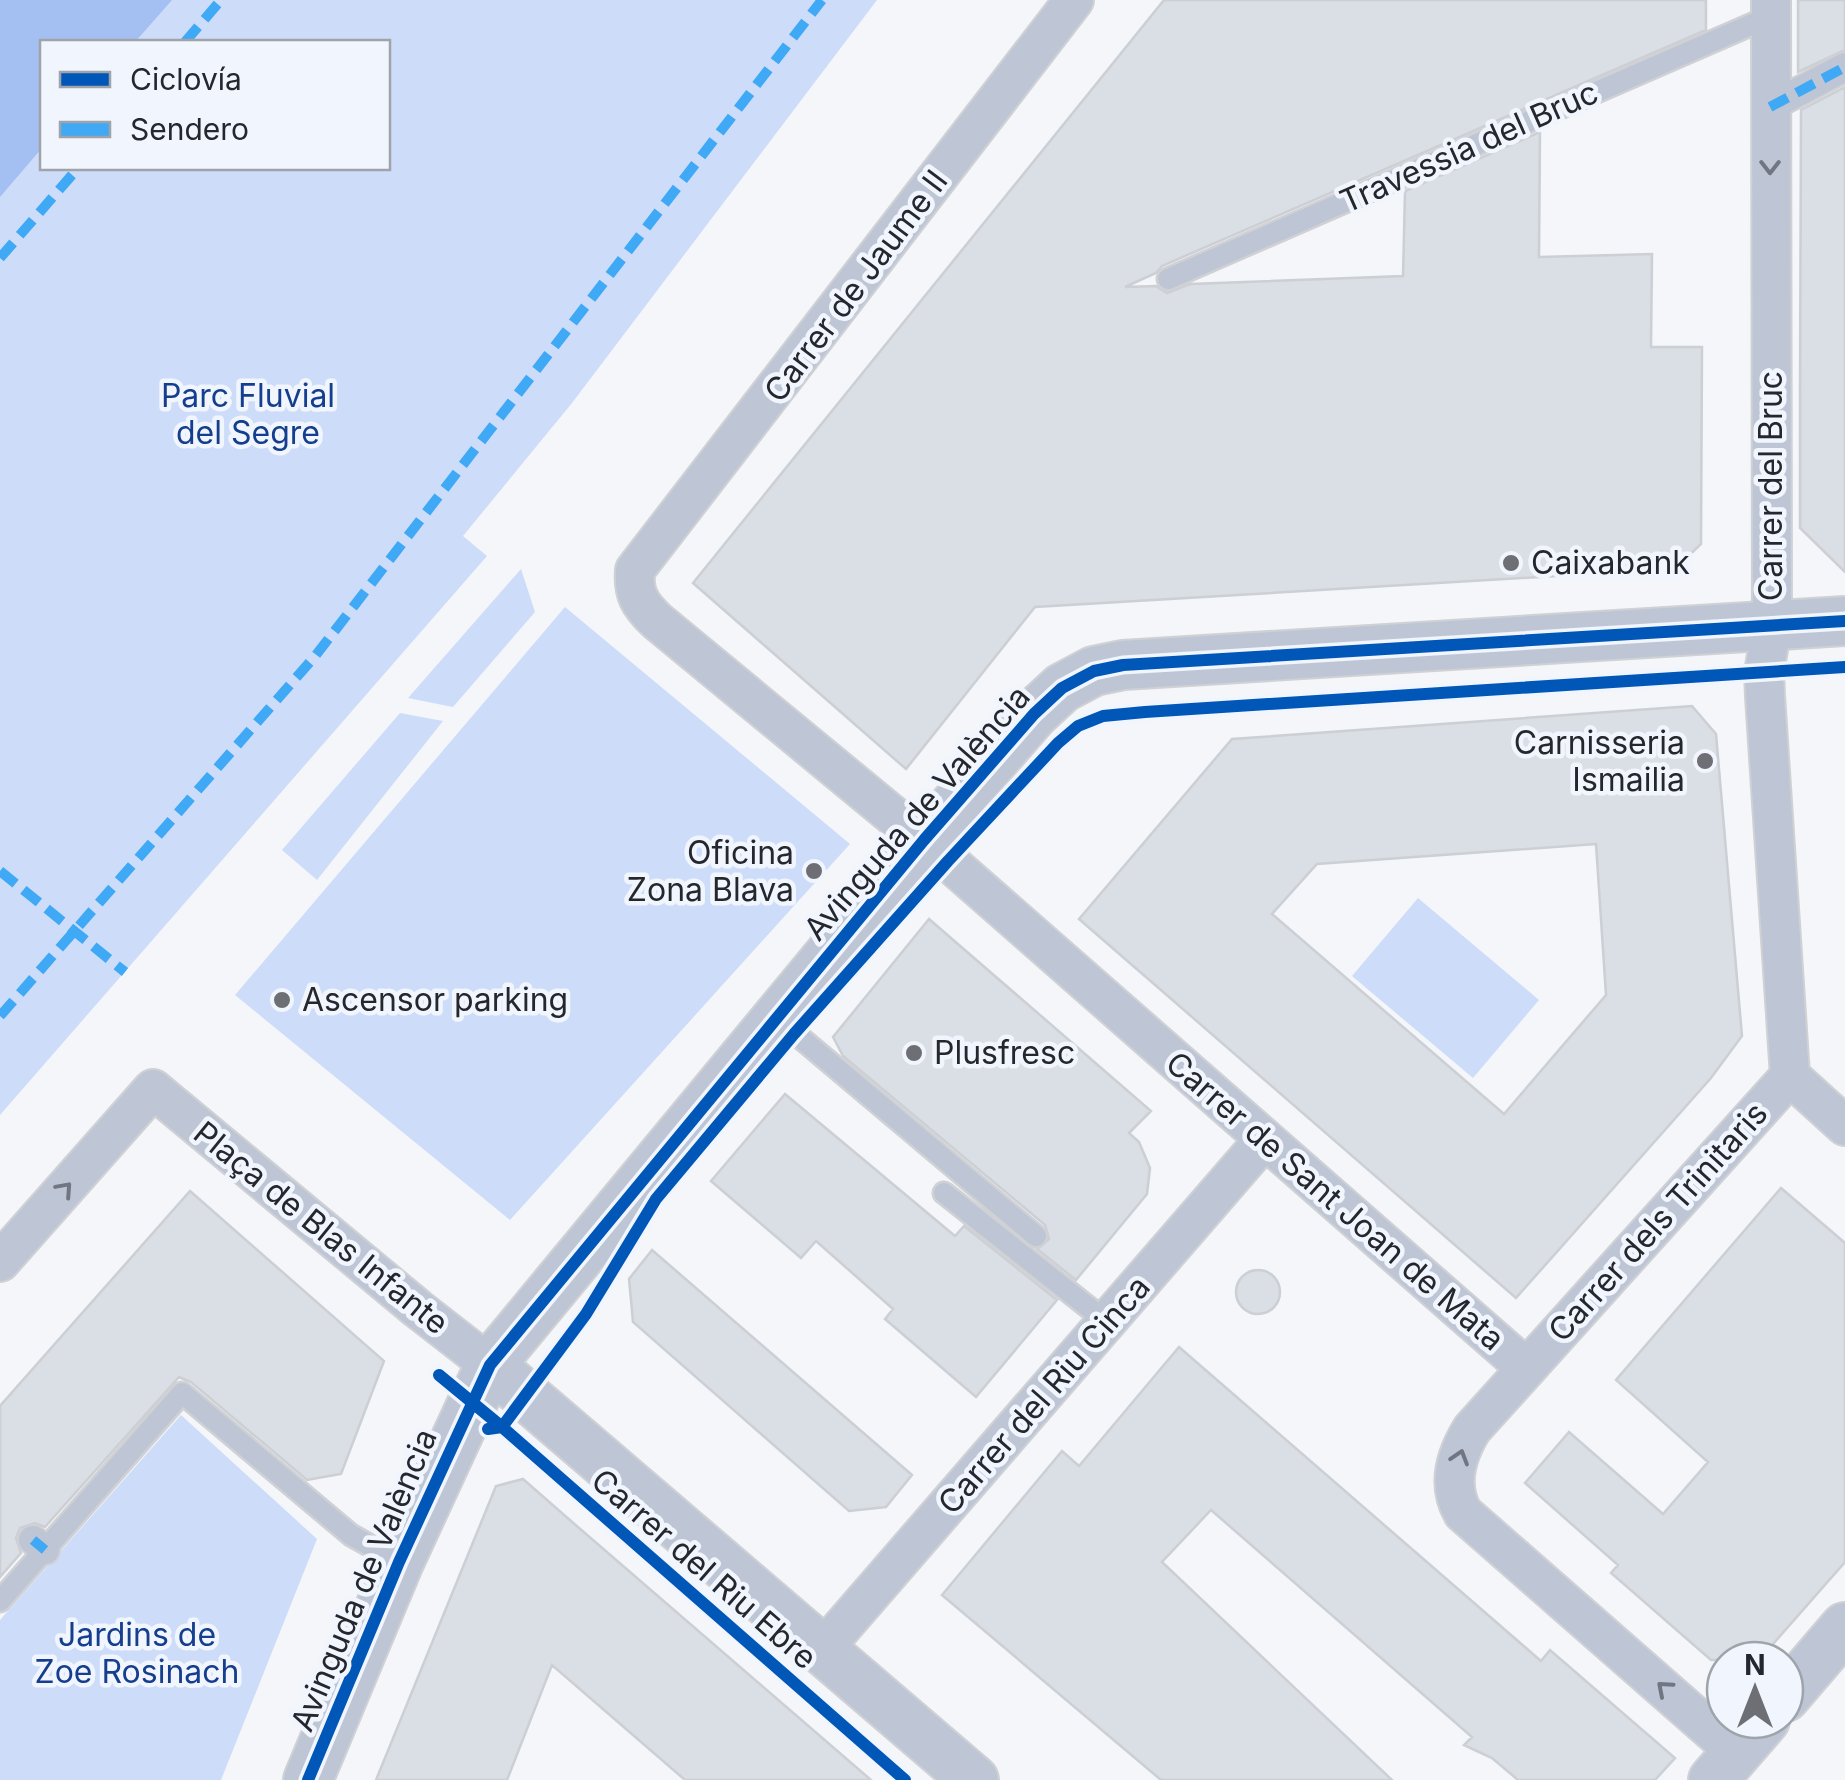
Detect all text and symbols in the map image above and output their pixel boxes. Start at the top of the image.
legend [40,40,390,170]
text: Ciclovía [130,61,242,97]
street label: Travessia del Bruc [1334,72,1604,221]
text: Sendero [130,111,249,147]
one-way arrow [1759,160,1781,176]
street label: Carrer de Jaume II [756,162,956,409]
street label: Carrer del Bruc [1751,371,1790,601]
park label: Parc Fluvial del Segre [161,376,335,452]
place label: Caixabank [1531,543,1690,582]
marker: Caixabank [1500,552,1522,574]
street label: Avinguda de València [795,677,1038,948]
place label: Carnisseria Ismailia [1514,723,1685,799]
marker: Carnisseria Ismailia [1694,750,1716,772]
place label: Oficina Zona Blava [627,833,794,909]
marker: Oficina Zona Blava [803,860,825,882]
place label: Ascensor parking [302,980,568,1019]
marker: Ascensor parking [271,989,293,1011]
place label: Plusfresc [934,1033,1075,1072]
marker: Plusfresc [903,1042,925,1064]
street label: Carrer de Sant Joan de Mata [1158,1043,1512,1358]
street label: Carrer dels Trinitaris [1540,1094,1775,1349]
street label: Plaça de Blas Infante [186,1113,456,1342]
one-way arrow [53,1183,71,1201]
street label: Carrer del Riu Cinca [930,1268,1158,1522]
street label: Avinguda de València [282,1423,445,1737]
one-way arrow [1448,1449,1469,1466]
street label: Carrer del Riu Ebre [584,1460,825,1677]
park label: Jardins de Zoe Rosinach [35,1615,240,1691]
north arrow [1705,1640,1805,1740]
text: N [1744,1648,1766,1682]
one-way arrow [1657,1681,1676,1699]

